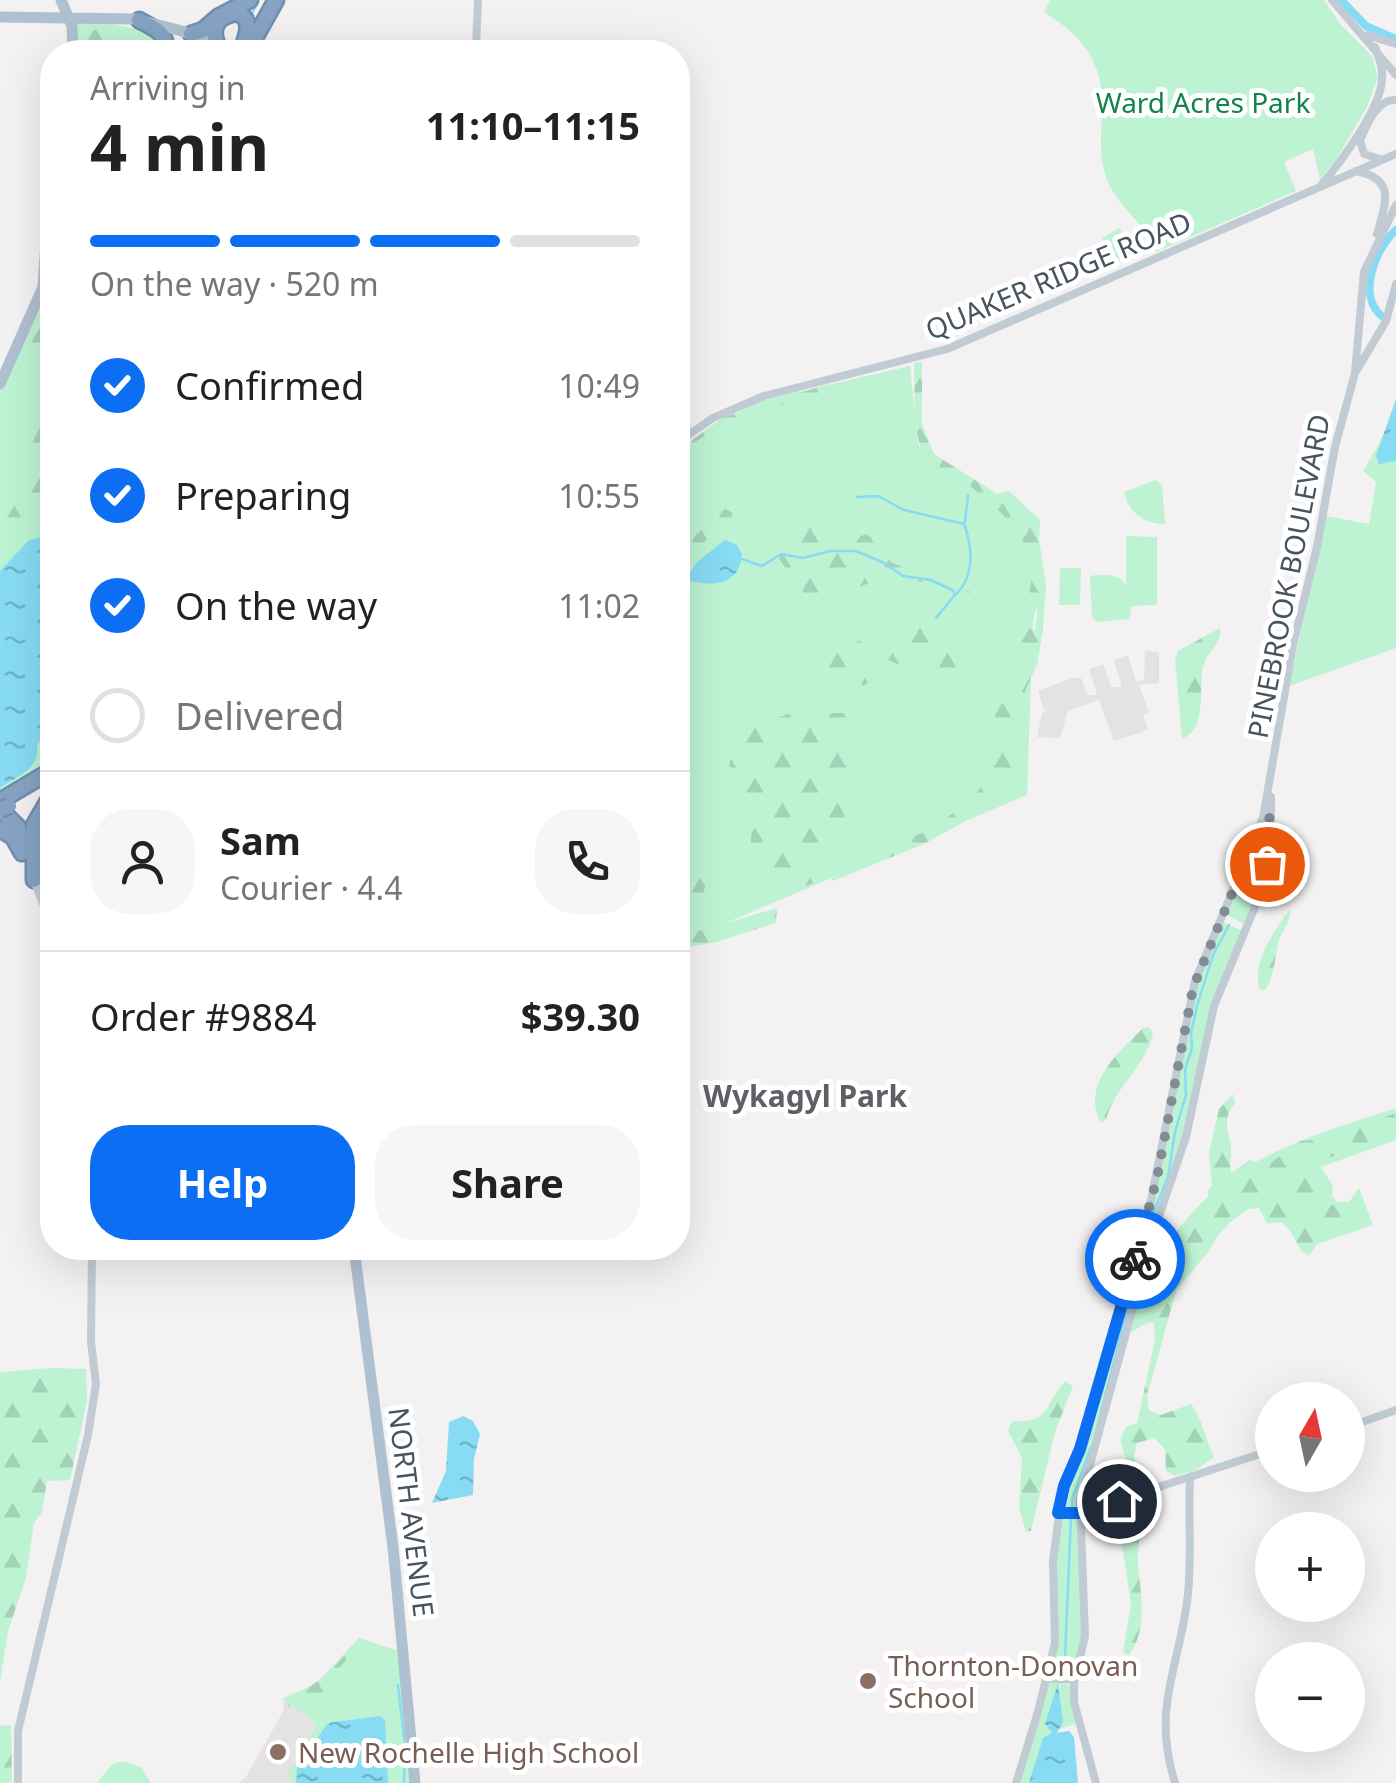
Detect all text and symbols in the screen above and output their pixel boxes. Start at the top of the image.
text: Arriving in [90,66,245,109]
park label: Ward Acres Park [1096,83,1310,121]
text: 11:10–11:15 [426,99,640,151]
text: 4 min [90,102,269,190]
street label: QUAKER RIDGE ROAD [919,202,1197,348]
text: On the way · 520 m [90,262,379,305]
icon: check [90,358,145,413]
text: Confirmed [175,359,364,411]
text: 10:49 [558,364,640,407]
street label: PINEBROOK BOULEVARD [1238,411,1338,741]
icon: check [90,468,145,523]
text: Preparing [175,469,351,521]
text: 10:55 [558,474,640,517]
icon: check [90,578,145,633]
text: On the way [175,579,377,631]
text: 11:02 [558,584,640,627]
text: Delivered [175,689,344,741]
button: person [90,809,195,914]
button: phone [535,809,640,914]
text: Sam [220,814,301,866]
pin [1225,822,1310,907]
icon: bag [1240,837,1295,892]
text: Courier · 4.4 [220,866,403,909]
text: Order #9884 [90,990,316,1042]
text: $39.30 [521,990,640,1042]
district label: Wykagyl Park [703,1075,907,1116]
button: Help [90,1125,355,1240]
button: Share [375,1125,640,1240]
courier [1085,1209,1185,1309]
icon: bike [1108,1232,1163,1287]
north arrow [1255,1382,1365,1492]
map controls [1255,1382,1365,1752]
street label: NORTH AVENUE [380,1405,444,1619]
pin [1077,1459,1162,1544]
icon: home [1092,1474,1147,1529]
button: + [1255,1512,1365,1622]
button: − [1255,1642,1365,1752]
place label: Thornton-Donovan School [888,1646,1138,1716]
marker: Thornton-Donovan School [857,1670,879,1692]
place label: New Rochelle High School [298,1733,639,1771]
marker: New Rochelle High School [267,1741,289,1763]

